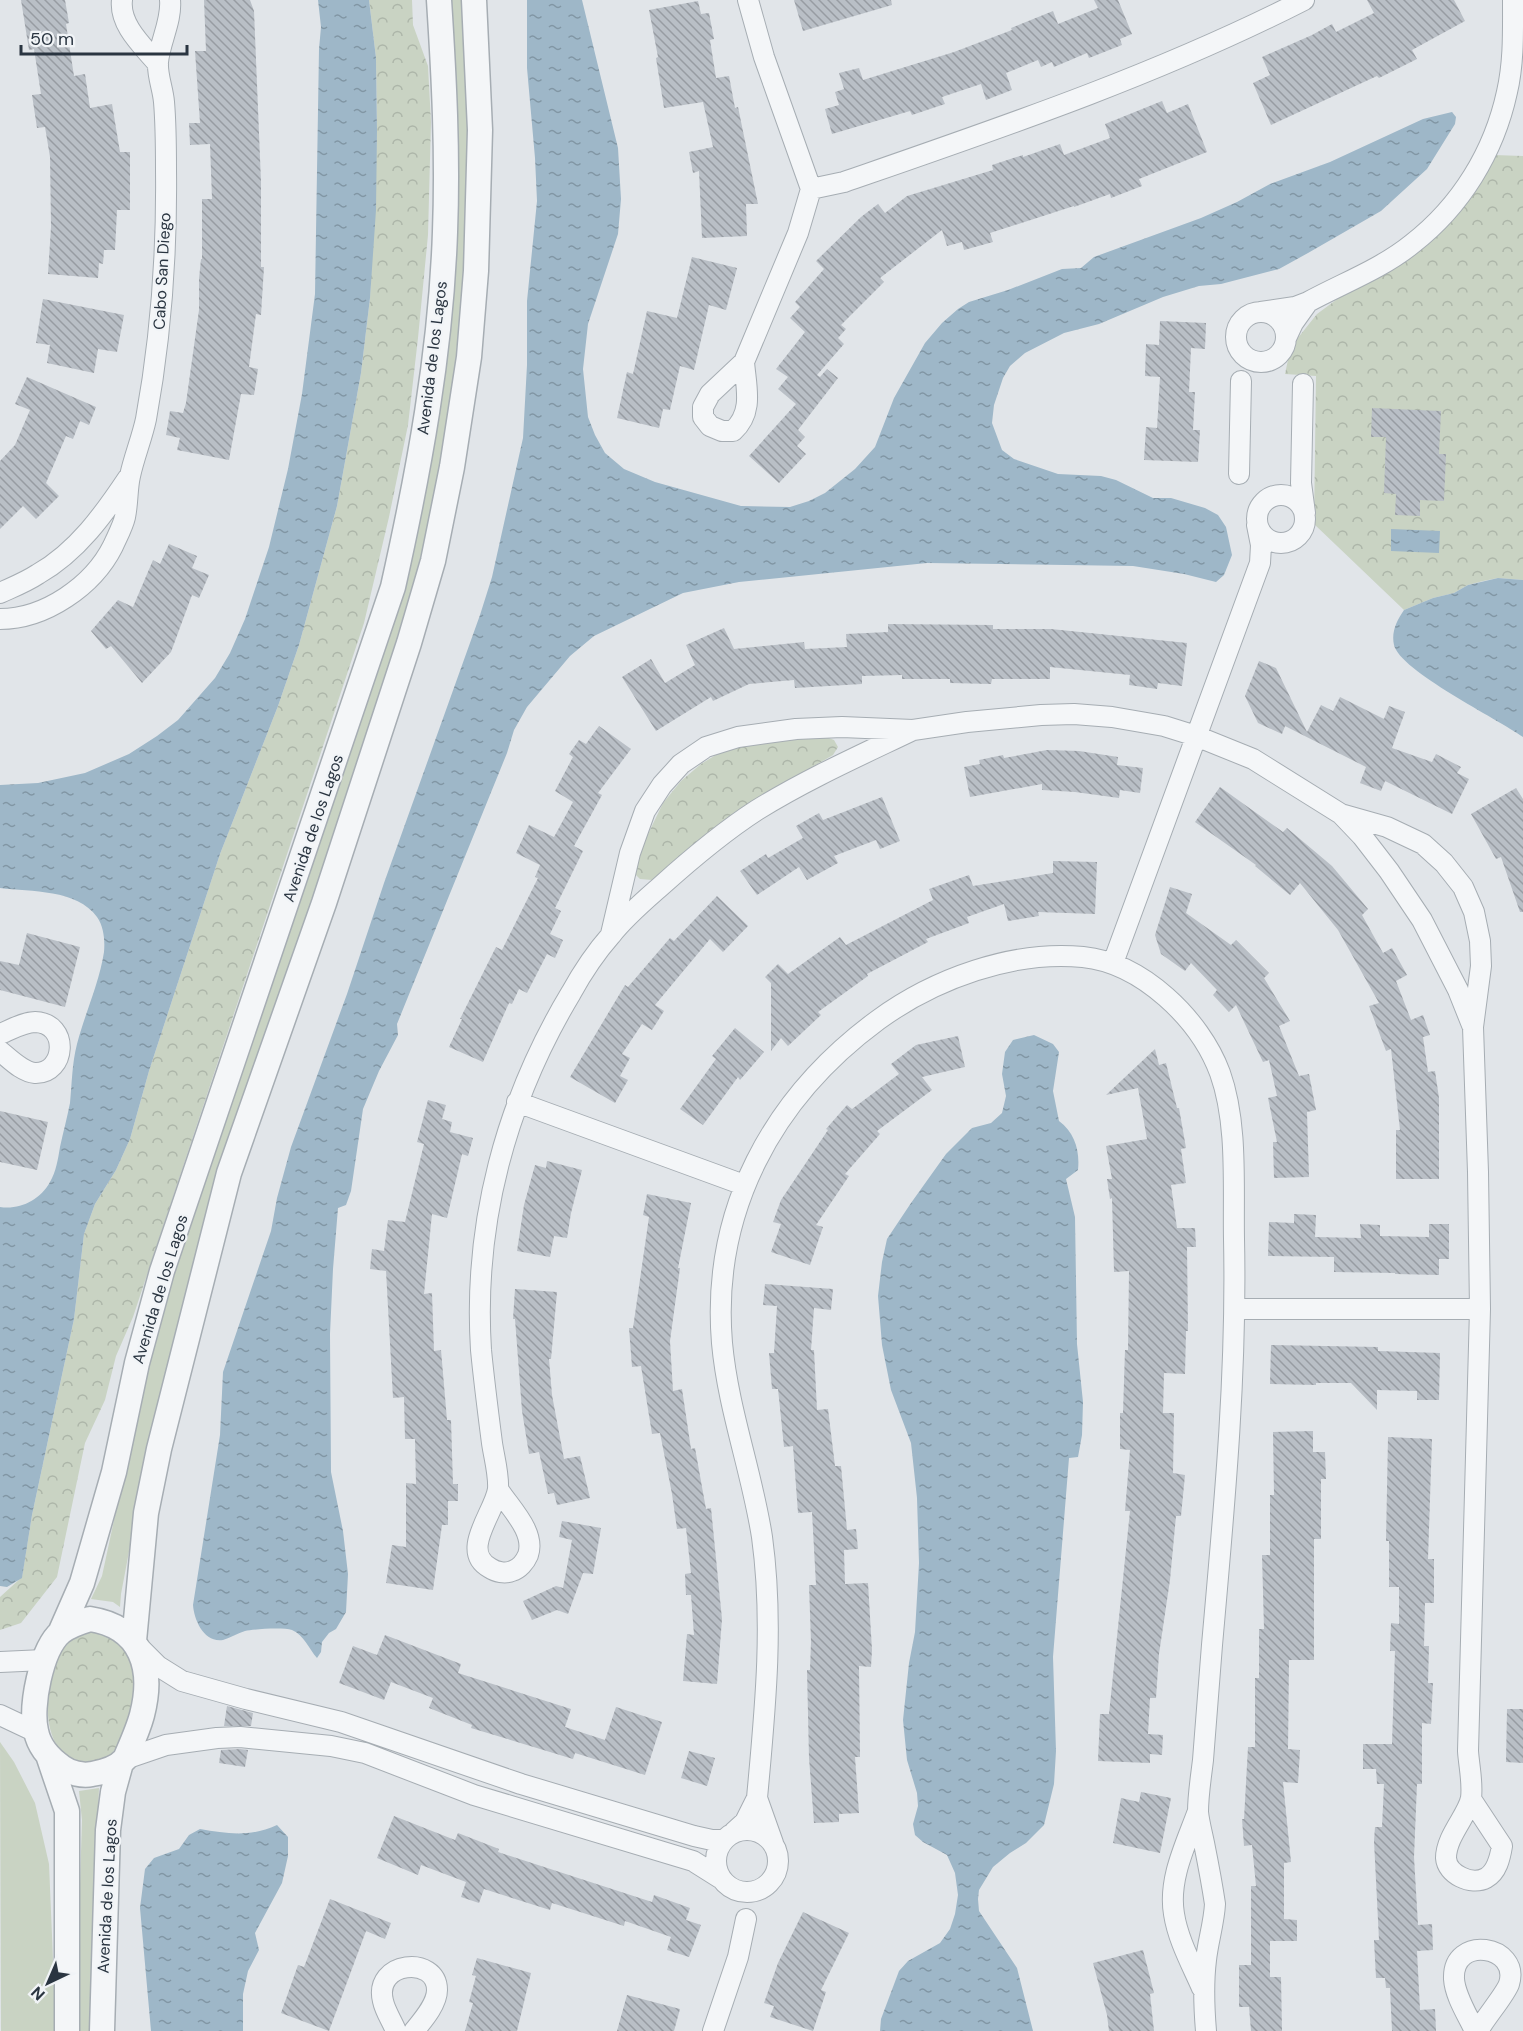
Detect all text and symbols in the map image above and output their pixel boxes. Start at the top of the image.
scale bar [21,18,188,56]
text: 50 m [30,27,74,51]
street label: Cabo San Diego [148,212,176,330]
street label: Avenida de los Lagos [412,280,452,436]
street label: Avenida de los Lagos [278,751,348,905]
street label: Avenida de los Lagos [127,1212,193,1366]
street label: Avenida de los Lagos [92,1818,122,1974]
north arrow [18,1953,78,2013]
text: N [26,1982,49,2005]

